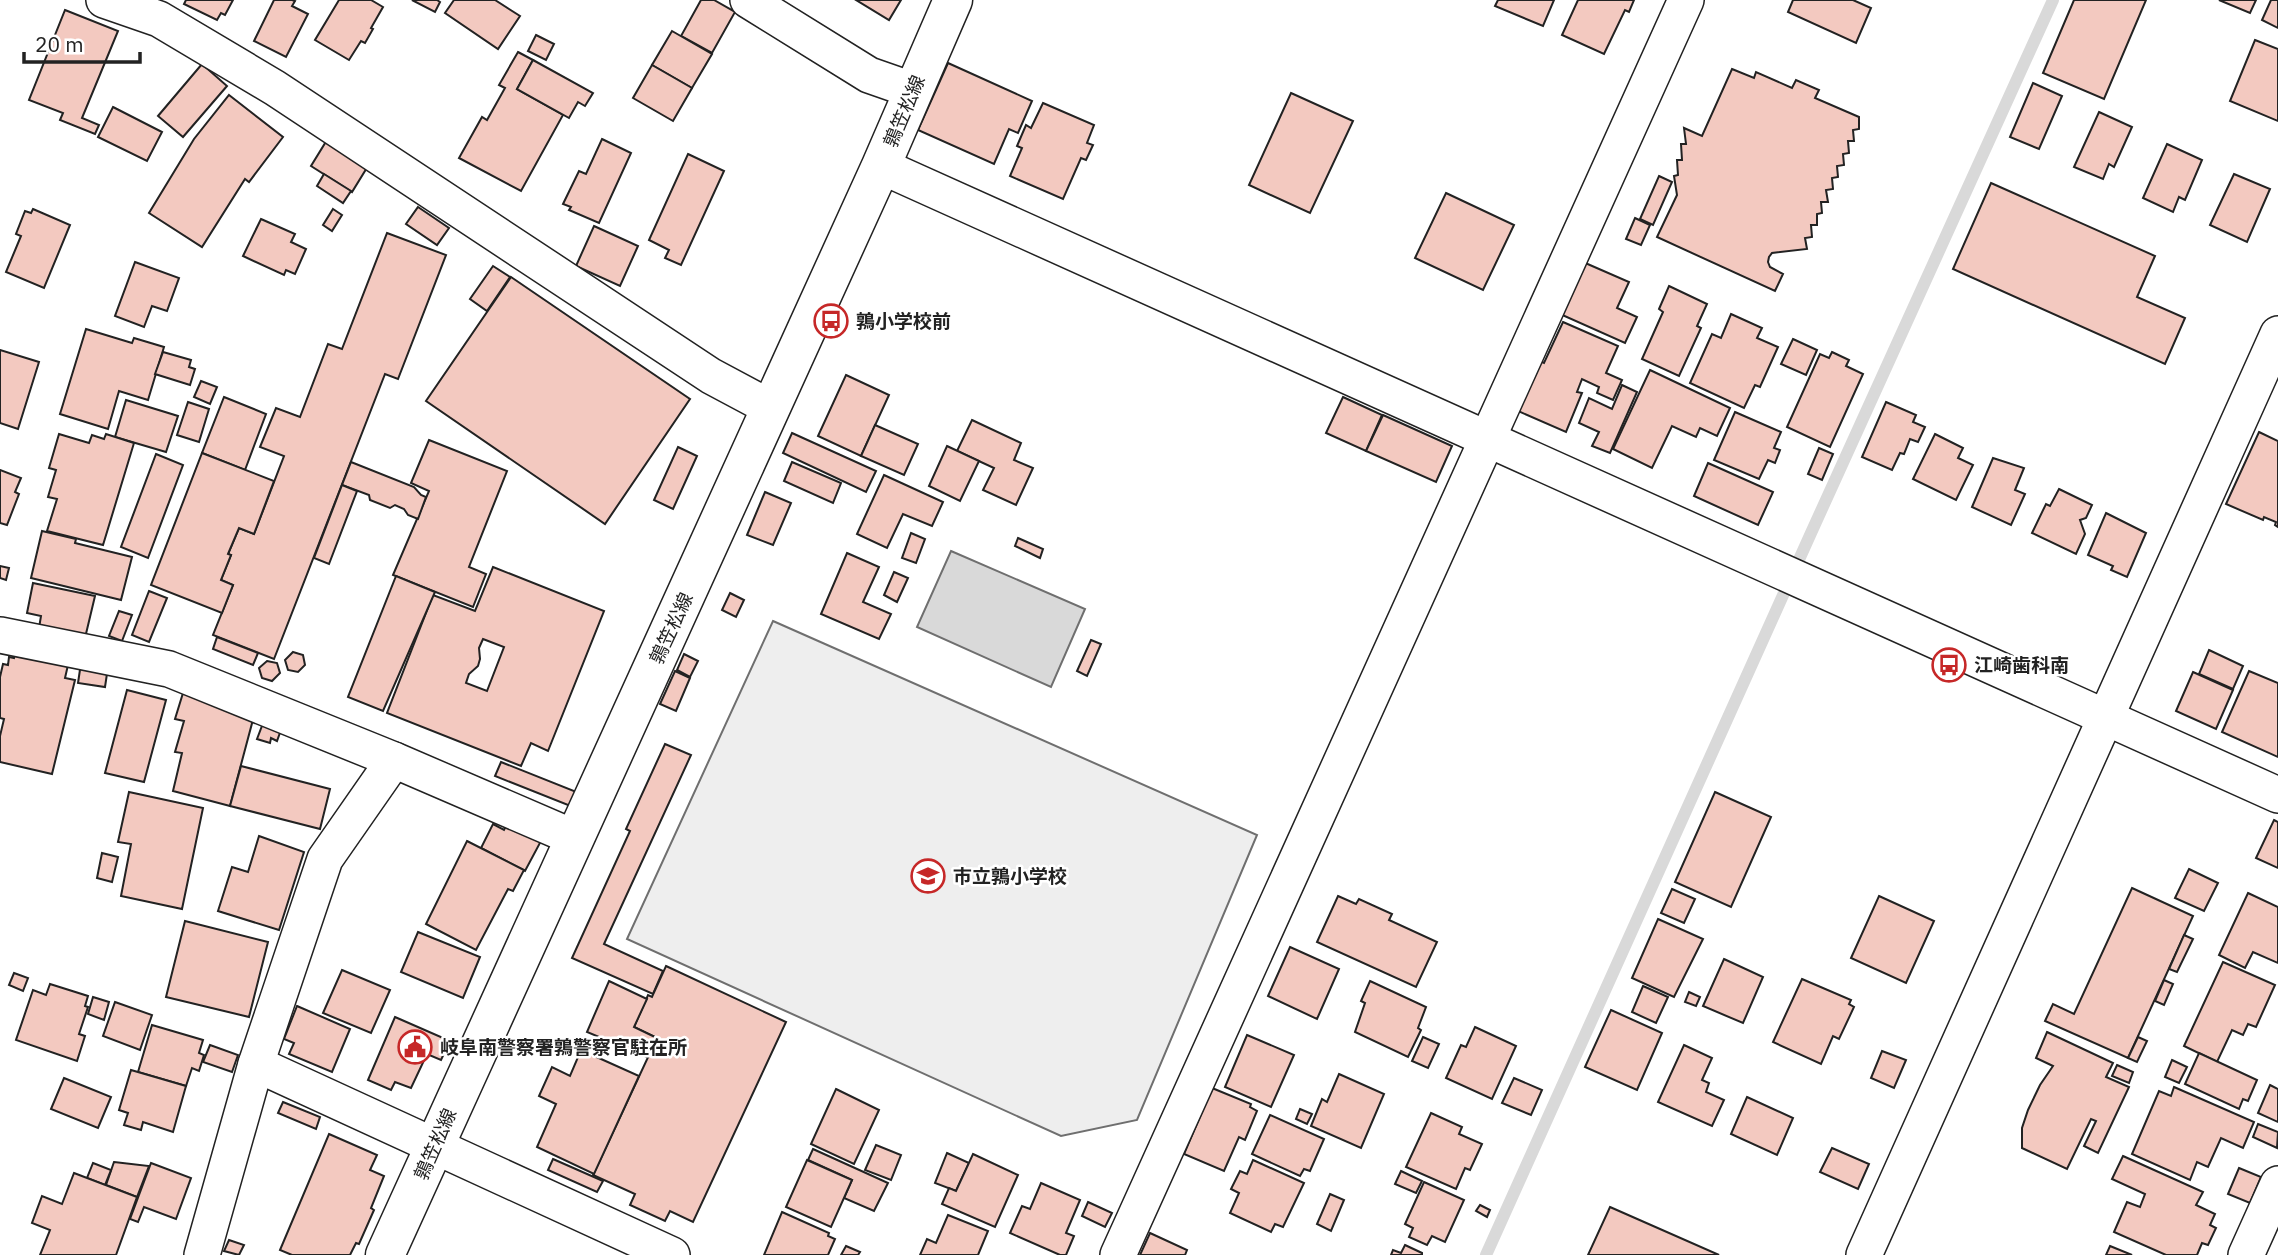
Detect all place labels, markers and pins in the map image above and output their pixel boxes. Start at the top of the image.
bus stop icon: 鶉小学校前 [812,302,850,340]
place label: 鶉小学校前 [856,309,951,333]
bus stop icon: 江崎歯科南 [1930,646,1968,684]
place label: 江崎歯科南 [1974,653,2069,677]
school or university icon: 市立鶉小学校 [909,857,947,895]
place label: 市立鶉小学校 [953,864,1067,888]
public building icon: 岐阜南警察署鶉警察官駐在所 [396,1028,434,1066]
place label: 岐阜南警察署鶉警察官駐在所 [440,1035,687,1059]

